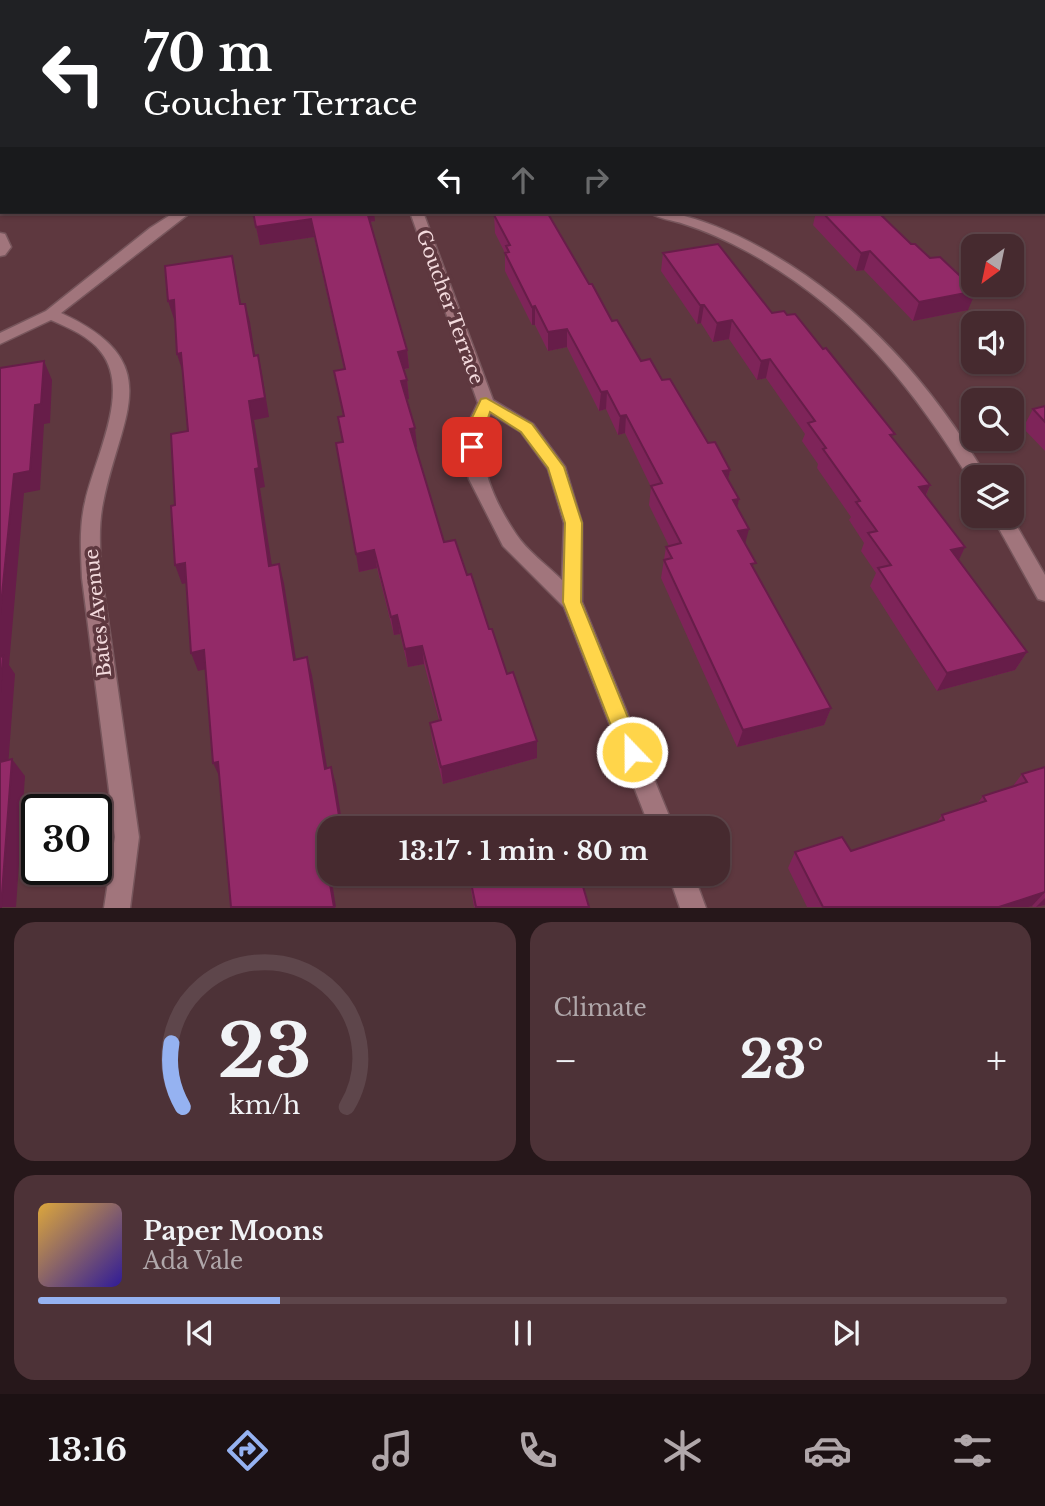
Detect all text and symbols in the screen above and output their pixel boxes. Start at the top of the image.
text: 70 m [143,23,273,84]
icon: left [28,28,119,119]
text: Goucher Terrace [143,84,418,124]
icon: left [431,161,469,199]
icon: ahead [504,161,542,199]
icon: right [577,161,615,199]
street label: Goucher Terrace [411,226,489,388]
north arrow [961,234,1024,298]
map controls [961,234,1024,528]
button: sound [961,311,1024,374]
button: search [961,388,1024,451]
pin [442,417,502,477]
icon: arrive [453,428,491,466]
button: layers [961,465,1024,528]
street label: Bates Avenue [80,548,116,678]
position arrow [595,715,669,789]
speed limit sign: 30 [21,794,112,885]
text: 13:17 · 1 min · 80 m [399,835,648,867]
text: Climate [554,994,647,1022]
text: 23 [218,1007,312,1098]
text: 23° [740,1028,824,1092]
text: − [554,1037,578,1084]
text: + [986,1037,1007,1084]
text: km/h [229,1090,300,1121]
text: Paper Moons [143,1215,324,1247]
text: Ada Vale [143,1247,243,1275]
icon: previous [181,1314,219,1352]
icon: pause [504,1314,542,1352]
icon: next [827,1314,865,1352]
icon: directions [223,1426,272,1475]
icon: music [368,1426,417,1475]
icon: phone [513,1426,562,1475]
icon: climate [658,1426,707,1475]
icon: car [803,1426,852,1475]
icon: filters [948,1426,997,1475]
text: 13:16 [48,1430,127,1470]

